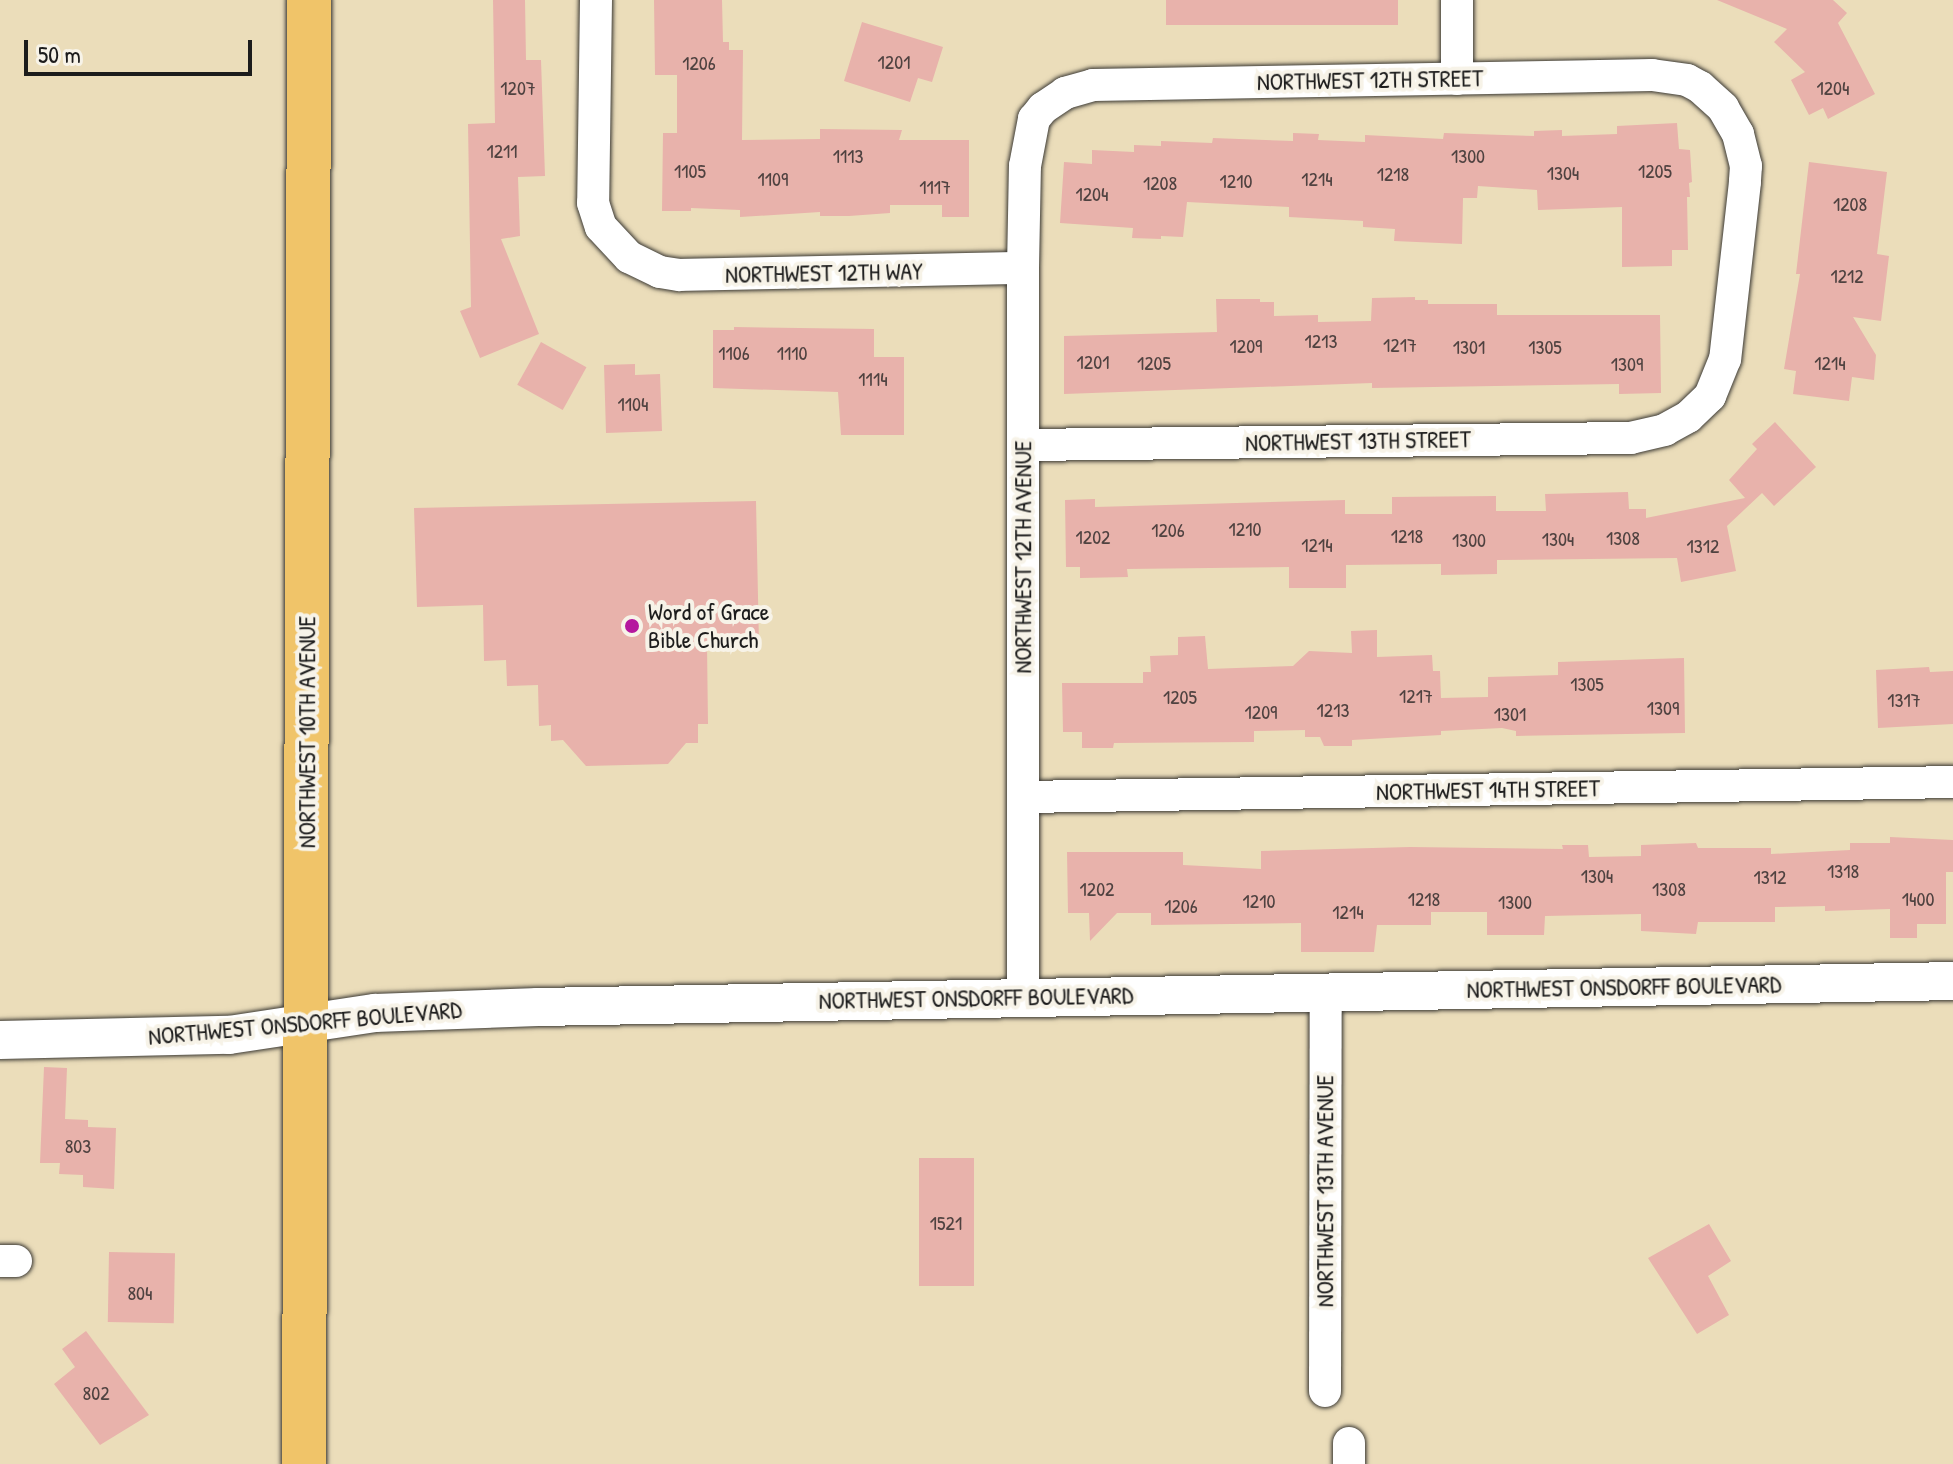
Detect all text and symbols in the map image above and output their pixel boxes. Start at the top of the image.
scale bar [28,24,256,74]
text: 50 m [38,38,81,70]
house number: 1201 [878,49,910,73]
house number: 1206 [682,50,716,74]
street label: NORTHWEST 12TH STREET [1257,64,1483,96]
house number: 1207 [500,75,536,99]
house number: 1204 [1816,75,1850,99]
house number: 1211 [486,138,518,162]
house number: 1113 [833,143,863,167]
house number: 1300 [1451,143,1485,167]
house number: 1105 [674,158,706,182]
house number: 1205 [1638,158,1672,182]
house number: 1304 [1547,160,1579,184]
house number: 1218 [1377,161,1409,185]
house number: 1109 [758,166,788,190]
house number: 1214 [1301,166,1333,190]
house number: 1210 [1220,168,1252,192]
house number: 1208 [1143,170,1177,194]
house number: 1117 [919,174,951,198]
house number: 1204 [1075,181,1109,205]
house number: 1208 [1833,191,1867,215]
street label: NORTHWEST 12TH WAY [725,257,923,289]
house number: 1212 [1830,263,1864,287]
house number: 1213 [1305,328,1337,352]
house number: 1217 [1383,332,1417,356]
house number: 1209 [1230,333,1262,357]
house number: 1301 [1453,334,1485,358]
house number: 1305 [1528,334,1562,358]
house number: 1106 [718,340,750,364]
house number: 1110 [777,340,807,364]
house number: 1201 [1077,349,1109,373]
house number: 1205 [1137,350,1171,374]
house number: 1214 [1814,350,1846,374]
house number: 1309 [1611,351,1643,375]
house number: 1114 [858,366,888,390]
house number: 1104 [618,391,648,415]
street label: NORTHWEST 13TH STREET [1245,425,1471,457]
street label: NORTHWEST 12TH AVENUE [1009,441,1037,673]
house number: 1210 [1229,516,1261,540]
house number: 1206 [1151,517,1185,541]
house number: 1218 [1391,523,1423,547]
house number: 1202 [1076,524,1110,548]
house number: 1308 [1606,525,1640,549]
house number: 1304 [1542,526,1574,550]
house number: 1300 [1452,527,1486,551]
house number: 1214 [1301,532,1333,556]
house number: 1312 [1687,533,1719,557]
place label: Word of Grace Bible Church [648,598,769,654]
street label: NORTHWEST 10TH AVENUE [293,616,321,848]
marker: Word of Grace Bible Church [623,617,641,635]
house number: 1305 [1570,671,1604,695]
house number: 1217 [1399,683,1433,707]
house number: 1205 [1163,684,1197,708]
house number: 1317 [1887,687,1921,711]
house number: 1309 [1647,695,1679,719]
house number: 1213 [1317,697,1349,721]
house number: 1209 [1245,699,1277,723]
house number: 1301 [1494,701,1526,725]
street label: NORTHWEST 14TH STREET [1376,774,1600,806]
house number: 1318 [1827,858,1859,882]
house number: 1304 [1581,863,1613,887]
house number: 1312 [1754,864,1786,888]
house number: 1202 [1080,876,1114,900]
house number: 1308 [1652,876,1686,900]
house number: 1218 [1408,886,1440,910]
house number: 1400 [1902,886,1934,910]
house number: 1210 [1243,888,1275,912]
house number: 1300 [1498,889,1532,913]
house number: 1206 [1164,893,1198,917]
house number: 1214 [1332,899,1364,923]
street label: NORTHWEST ONSDORFF BOULEVARD [1466,970,1782,1004]
street label: NORTHWEST ONSDORFF BOULEVARD [818,981,1134,1015]
street label: NORTHWEST ONSDORFF BOULEVARD [147,995,463,1051]
street label: NORTHWEST 13TH AVENUE [1311,1075,1339,1307]
house number: 803 [65,1133,91,1157]
house number: 1521 [930,1210,962,1234]
house number: 804 [127,1280,153,1304]
house number: 802 [83,1380,109,1404]

